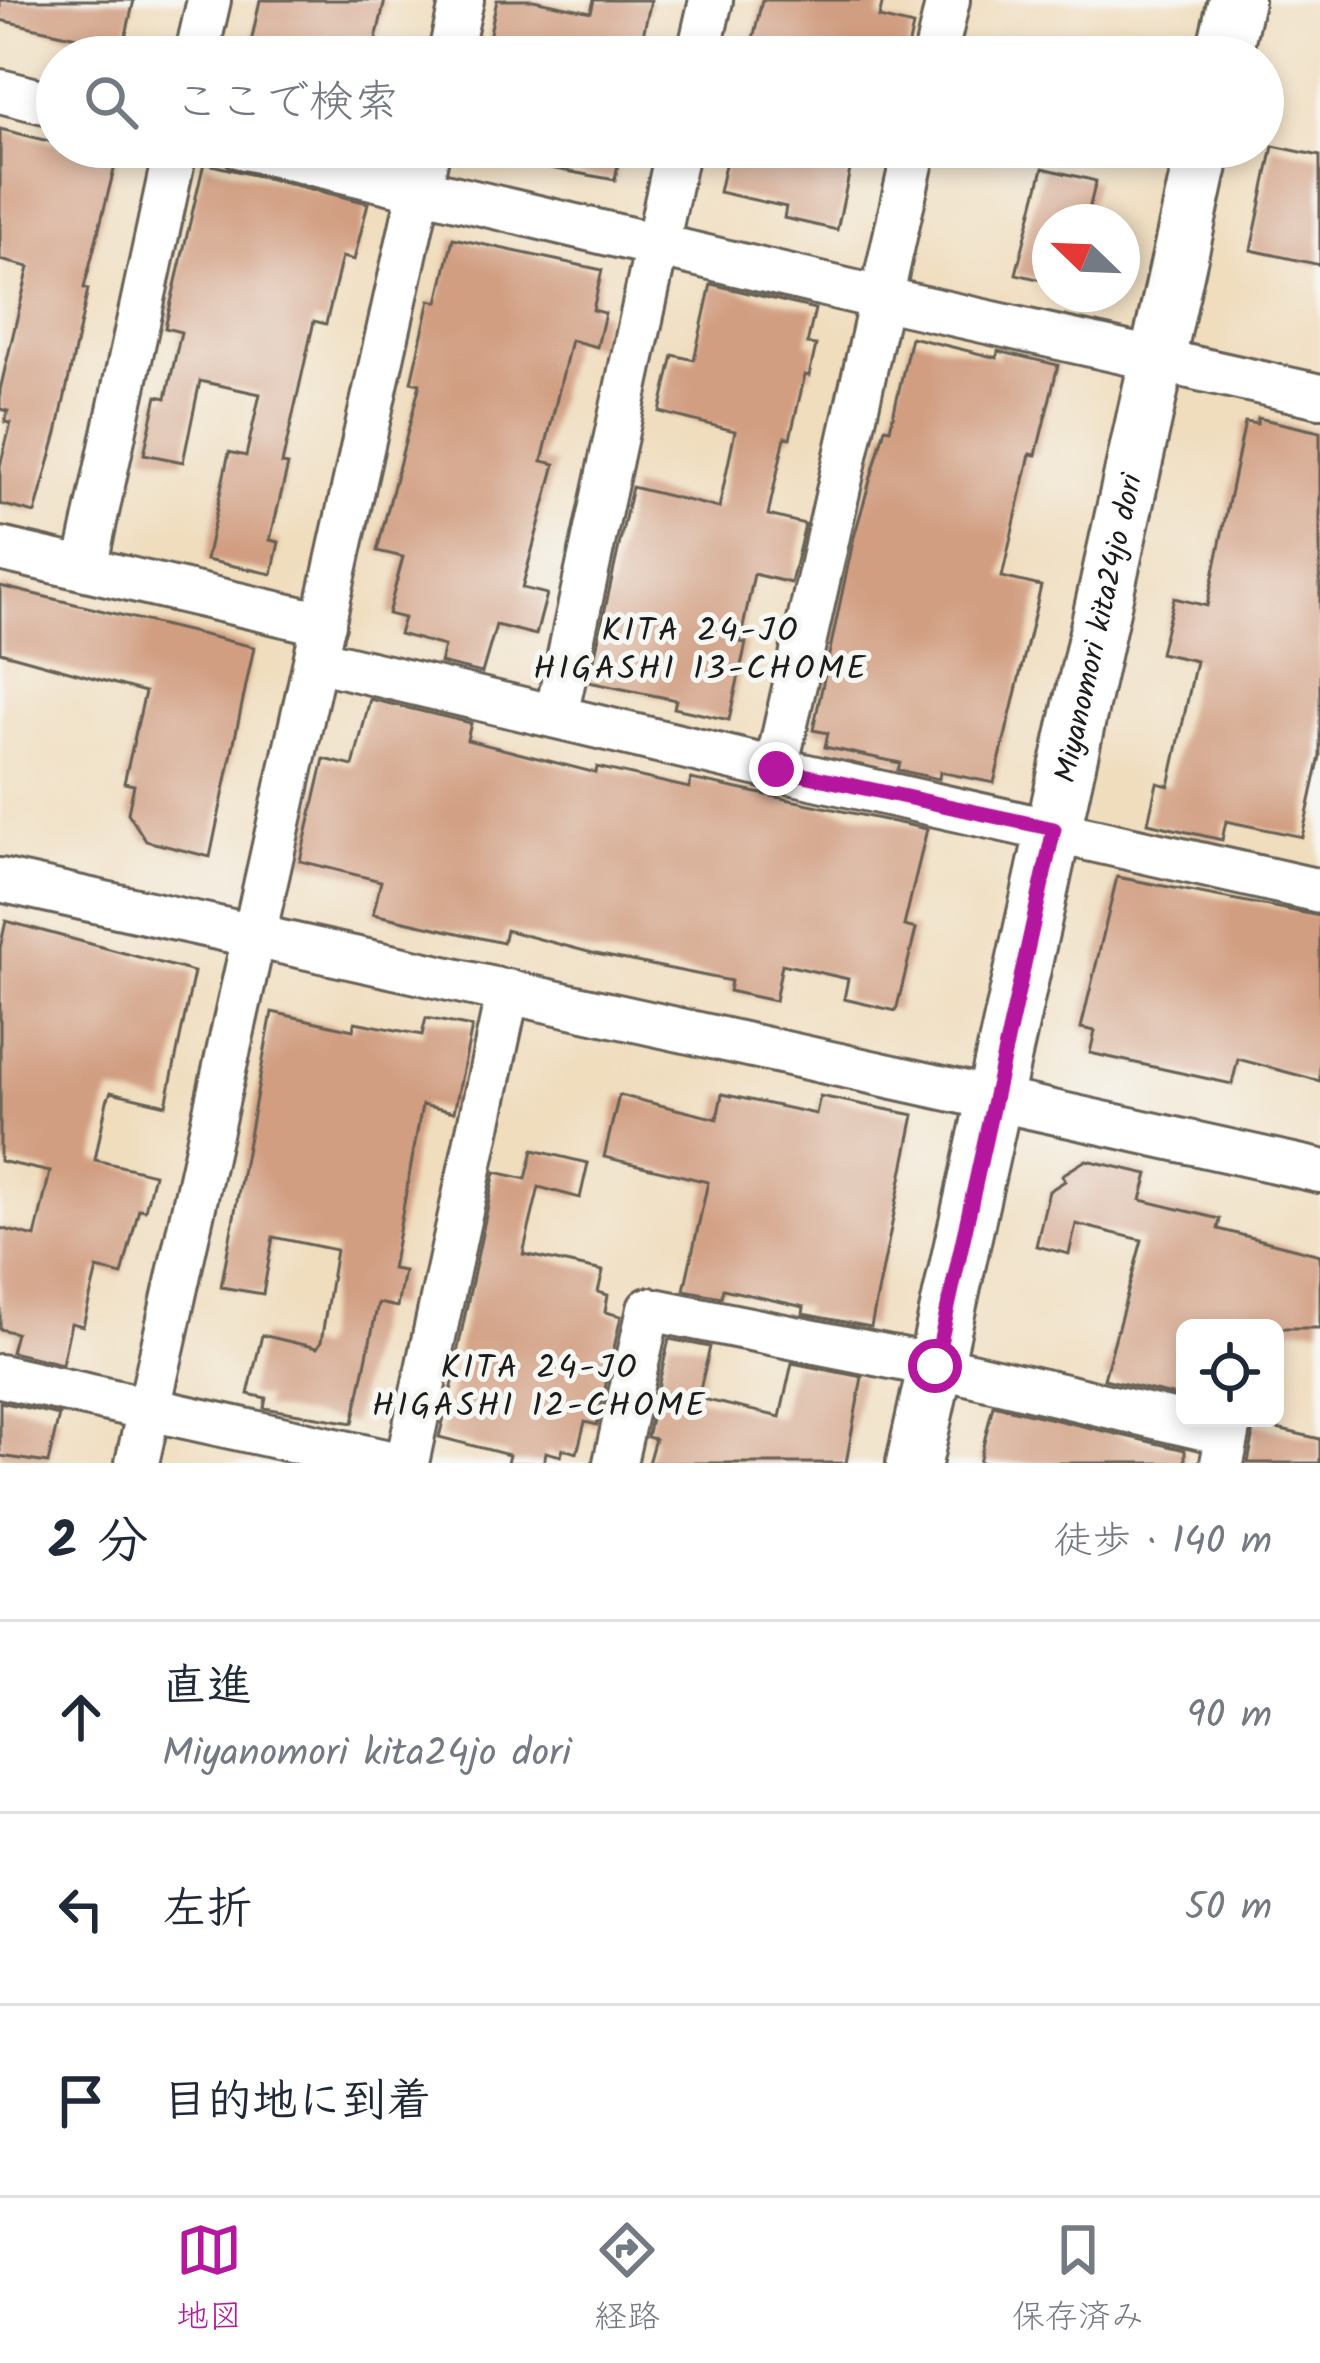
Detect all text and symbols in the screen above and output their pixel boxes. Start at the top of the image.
search box [36,36,1284,168]
text: ここで検索 [174,68,399,140]
icon: search [78,69,144,135]
north arrow [1032,204,1140,312]
street label: Miyanomori kita24jo dori [1043,468,1158,787]
district label: KITA 24-JO HIGASHI 13-CHOME [533,606,869,697]
route end [749,742,803,796]
map controls [1176,1319,1284,1427]
button: locate [1176,1319,1284,1427]
route start [908,1339,962,1393]
district label: KITA 24-JO HIGASHI 12-CHOME [372,1343,708,1434]
text: 2 分 [48,1503,148,1584]
text: 徒歩 · 140 m [1054,1512,1272,1574]
text: 直進 [162,1652,252,1724]
icon: ahead [48,1684,114,1750]
text: 90 m [1187,1686,1272,1748]
text: Miyanomori kita24jo dori [162,1724,571,1786]
text: 左折 [162,1875,252,1947]
icon: left [48,1876,114,1942]
text: 50 m [1185,1878,1272,1940]
text: 目的地に到着 [162,2067,432,2139]
icon: arrive [48,2068,114,2134]
tab: 地図 [176,2217,242,2345]
tab: 経路 [594,2217,660,2345]
tab: 保存済み [1012,2217,1144,2345]

